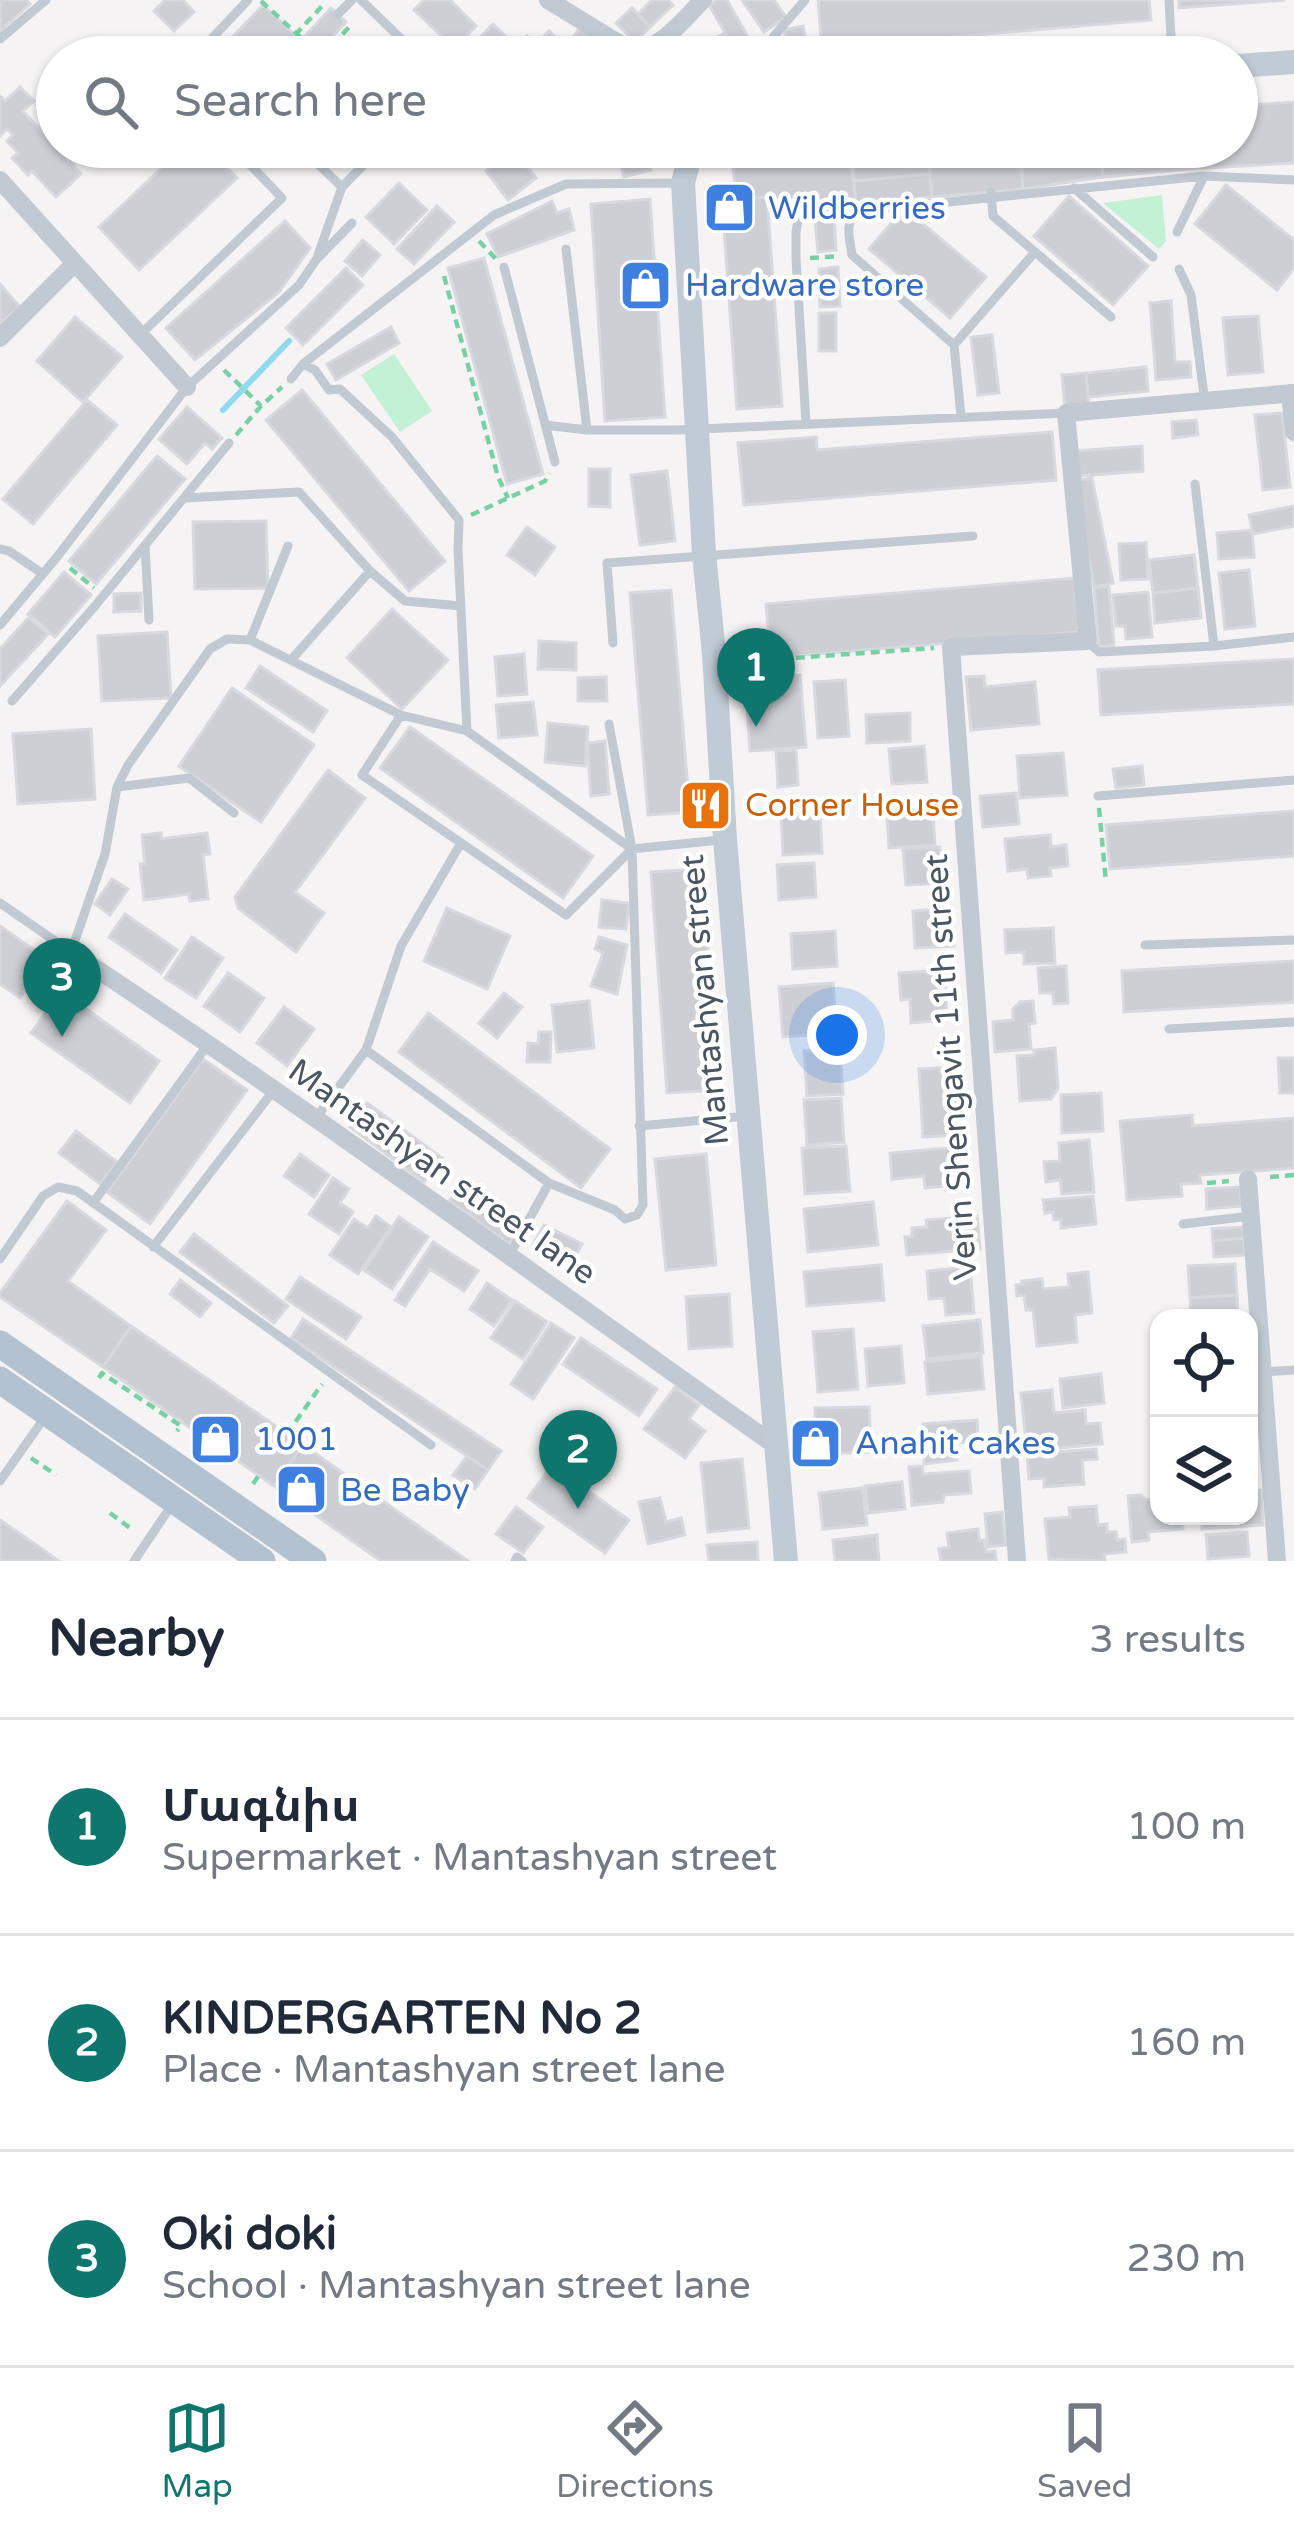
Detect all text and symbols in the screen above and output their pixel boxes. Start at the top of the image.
search box [36,36,1258,168]
icon: search [78,69,144,135]
text: Search here [174,75,427,129]
shop icon: Wildberries [701,180,757,236]
place label: Wildberries [768,189,946,228]
shop icon: Hardware store [618,257,674,313]
place label: Hardware store [685,266,924,305]
pin: 1 [717,628,795,727]
restaurant icon: Corner House [678,777,734,833]
place label: Corner House [745,786,959,825]
street label: Verin Shengavit 11th street [917,852,985,1282]
street label: Mantashyan street [673,853,737,1147]
pin: 3 [23,938,101,1037]
your location [807,1005,867,1065]
street label: Mantashyan street lane [281,1051,603,1293]
map controls [1150,1309,1258,1525]
button: locate [1150,1309,1258,1417]
pin: 2 [539,1410,617,1509]
shop icon: 1001 [188,1411,244,1467]
shop icon: Anahit cakes [788,1415,844,1471]
button: layers [1150,1417,1258,1525]
place label: 1001 [255,1420,338,1459]
place label: Anahit cakes [855,1424,1056,1463]
shop icon: Be Baby [273,1462,329,1518]
place label: Be Baby [340,1471,470,1510]
text: Nearby [48,1608,225,1670]
text: 3 results [1089,1616,1246,1663]
text: Մագնիս [162,1780,360,1834]
text: 1 [75,1803,99,1850]
text: 100 m [1127,1803,1246,1850]
text: Supermarket · Mantashyan street [162,1834,777,1881]
text: KINDERGARTEN No 2 [162,1992,642,2046]
text: 2 [75,2019,99,2066]
text: 160 m [1127,2019,1246,2066]
text: Place · Mantashyan street lane [162,2046,726,2093]
text: Oki doki [162,2208,337,2262]
text: 3 [75,2235,99,2282]
text: 230 m [1127,2235,1246,2282]
text: School · Mantashyan street lane [162,2262,751,2309]
tab: Map [162,2395,233,2506]
tab: Directions [556,2395,714,2506]
tab: Saved [1037,2395,1132,2506]

